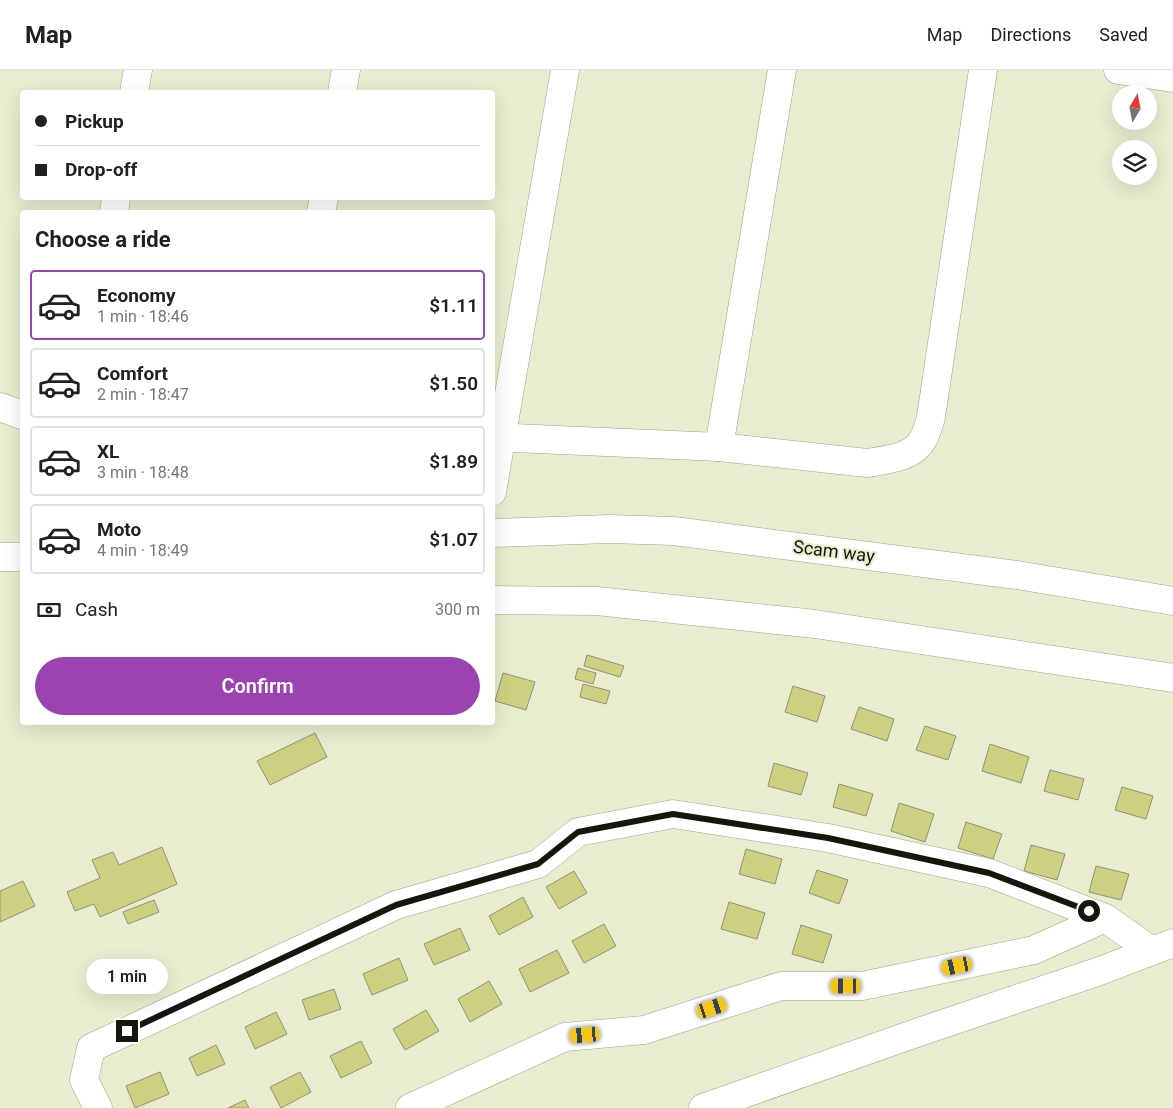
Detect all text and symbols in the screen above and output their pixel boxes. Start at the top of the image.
text: Map [25,21,72,49]
text: Map [927,24,962,45]
text: Directions [990,24,1071,45]
text: Saved [1099,24,1148,45]
north arrow [1112,85,1158,130]
map controls [1112,85,1157,185]
text: Pickup [65,110,124,133]
button: layers [1112,140,1157,185]
text: Drop-off [65,158,137,181]
text: Choose a ride [35,227,171,252]
icon: car [37,283,82,328]
text: Economy [97,284,176,307]
text: $1.11 [429,294,478,317]
text: 1 min · 18:46 [97,307,189,326]
icon: car [37,361,82,406]
text: Comfort [97,362,168,385]
text: $1.50 [429,372,478,395]
text: 2 min · 18:47 [97,385,189,404]
icon: car [37,439,82,484]
text: XL [97,440,119,463]
text: $1.89 [429,450,478,473]
text: 3 min · 18:48 [97,463,189,482]
icon: car [37,517,82,562]
text: Moto [97,518,141,541]
text: $1.07 [429,528,478,551]
street label: Scam way [792,536,876,566]
text: 4 min · 18:49 [97,541,189,560]
icon: cash [35,596,63,624]
text: Cash [75,598,118,621]
text: 300 m [435,600,480,619]
button: Confirm [35,657,480,715]
route start [1078,900,1100,922]
car [940,956,973,976]
callout: 1 min [86,958,168,994]
text: 1 min [107,967,147,986]
car [831,979,861,994]
car [695,996,728,1020]
route end [116,1020,138,1042]
car [569,1026,600,1044]

